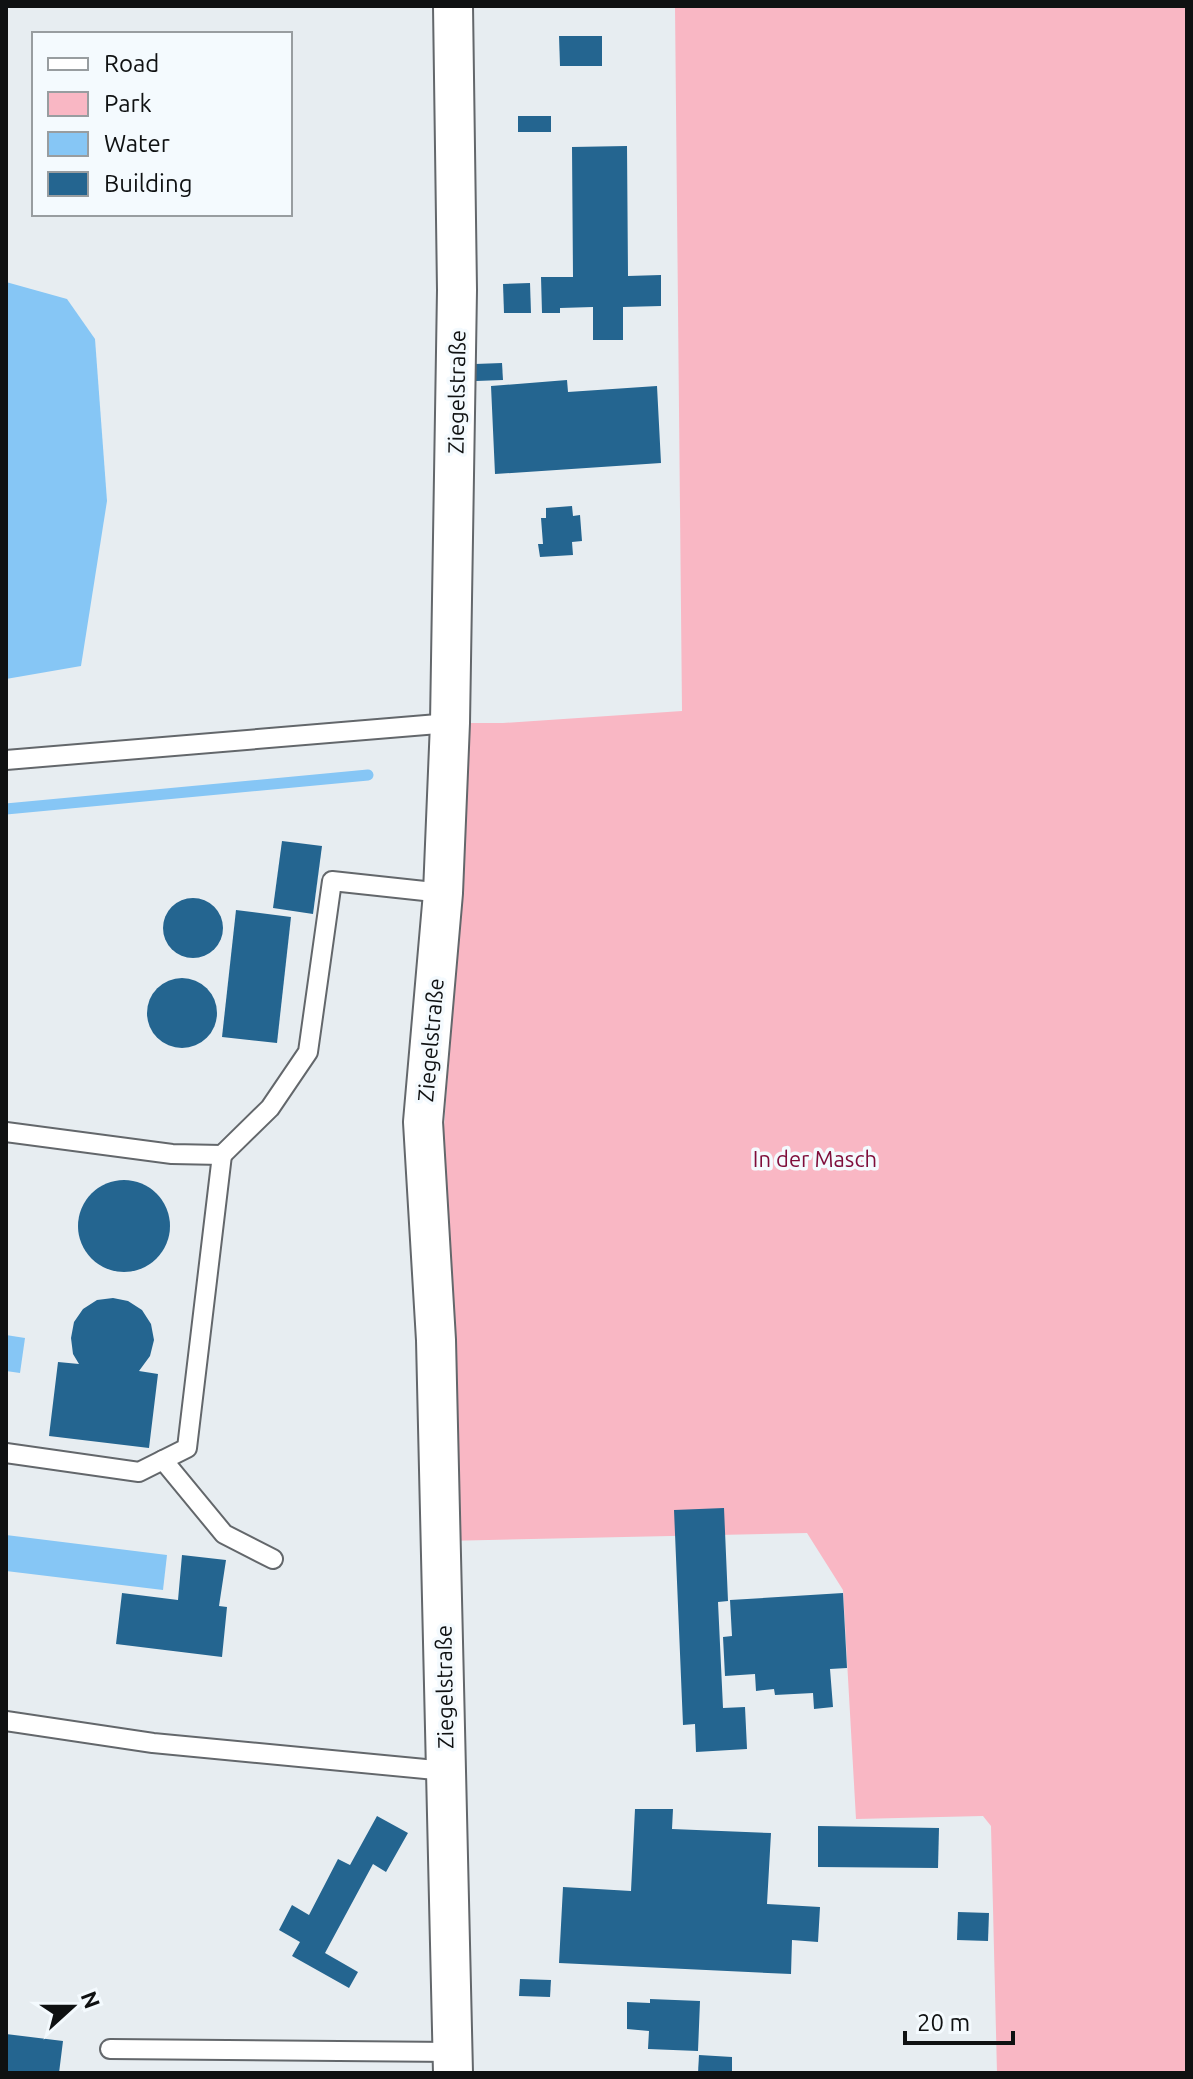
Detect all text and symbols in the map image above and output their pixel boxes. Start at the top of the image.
legend [32,32,292,216]
text: Road [104,50,159,77]
text: Park [104,90,152,117]
text: Water [104,130,170,157]
text: Building [104,170,192,197]
street label: Ziegelstraße [442,330,470,454]
street label: Ziegelstraße [412,977,448,1103]
park label: In der Masch [753,1146,877,1171]
street label: Ziegelstraße [430,1625,458,1749]
north arrow [32,1967,112,2047]
text: N [77,1988,106,2012]
scale bar [905,1995,1013,2045]
text: 20 m [917,2009,970,2036]

